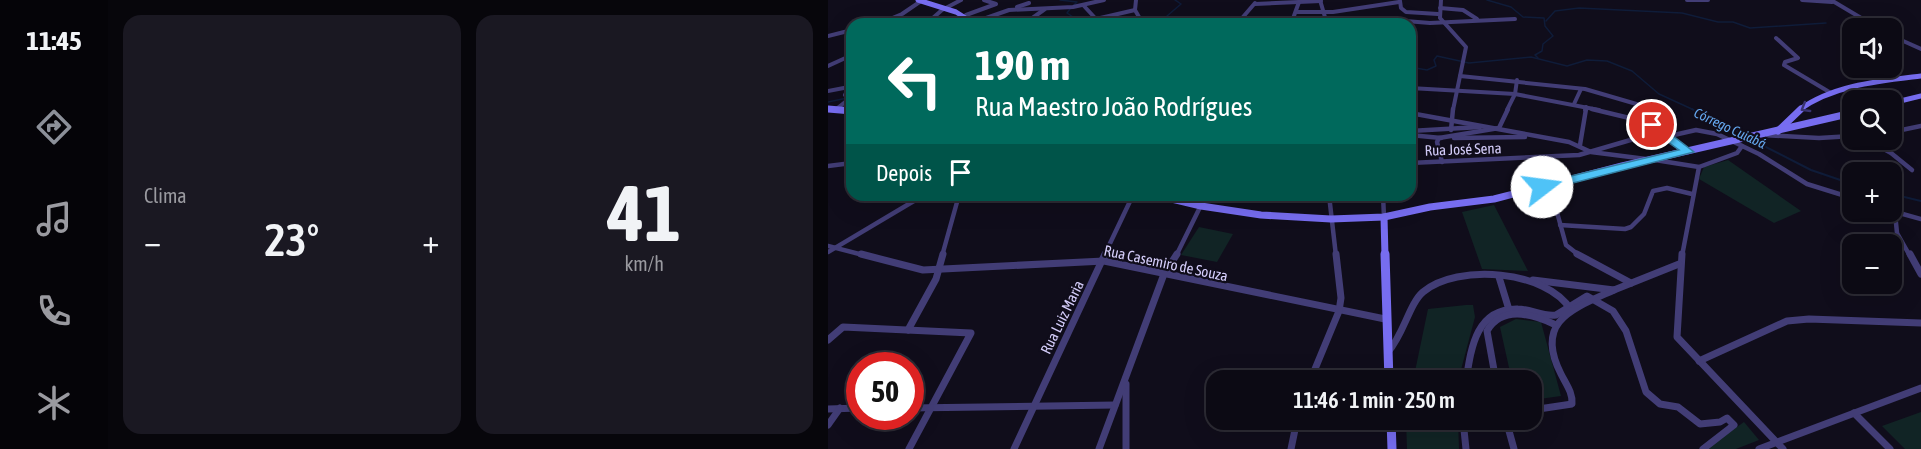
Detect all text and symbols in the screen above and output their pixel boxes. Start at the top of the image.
map controls [1842,18,1902,294]
button: sound [1842,18,1902,78]
text: 11:45 [26,25,82,56]
text: 190 m [975,41,1070,89]
icon: left [876,42,954,120]
button: search [1842,90,1902,150]
text: Rua Maestro João Rodrígues [975,91,1252,122]
pin [1626,99,1677,150]
one-way arrow [1801,100,1811,112]
water label: Córrego Cuiabá [1691,104,1769,152]
icon: directions [33,106,75,148]
icon: arrive [1635,108,1668,141]
street label: Rua José Sena [1424,139,1502,159]
position arrow [1510,155,1574,219]
icon: arrive [944,156,977,189]
text: Depois [876,160,932,186]
button: + [1842,162,1902,222]
text: 41 [608,168,681,258]
text: Clima [144,184,187,207]
icon: music [33,198,75,240]
text: 23° [264,214,319,266]
text: − [144,222,161,260]
text: + [422,222,439,260]
button: − [1842,234,1902,294]
street label: Rua Casemiro de Souza [1102,242,1230,284]
text: km/h [624,252,664,275]
street label: Rua Luiz Maria [1037,277,1087,357]
icon: phone [33,290,75,332]
speed limit sign: 50 [846,352,924,430]
icon: climate [33,382,75,424]
text: 11:46 · 1 min · 250 m [1293,387,1455,413]

